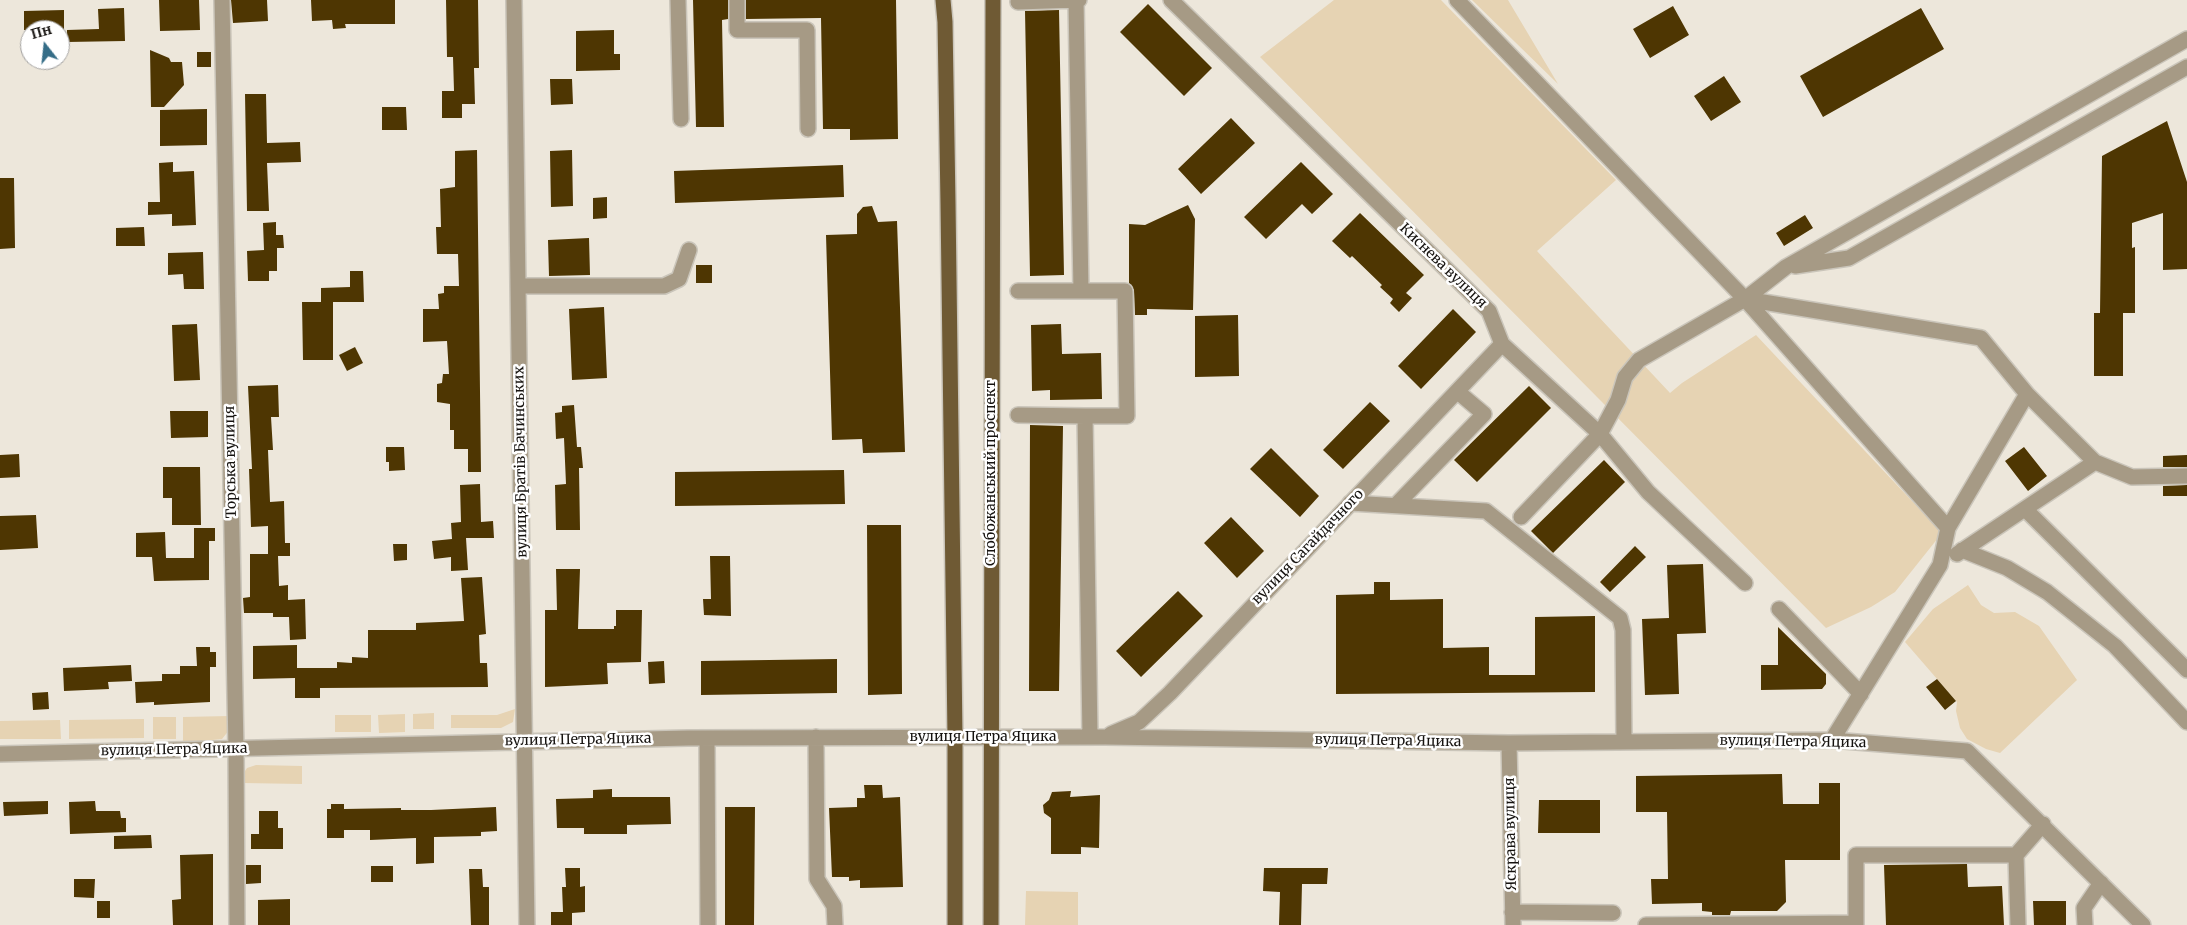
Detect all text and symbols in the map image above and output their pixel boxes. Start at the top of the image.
north arrow [20,20,70,70]
text: Пн [29,20,54,43]
street label: Киснева вулиця [1396,220,1490,312]
street label: вулиця Братів Бачинських [511,366,531,558]
street label: Слобожанський проспект [983,380,999,566]
street label: Торська вулиця [222,406,240,518]
street label: вулиця Сагайдачного [1249,486,1367,608]
street label: вулиця Петра Яцика [910,729,1056,745]
street label: вулиця Петра Яцика [504,730,652,750]
street label: вулиця Петра Яцика [1314,731,1462,751]
street label: вулиця Петра Яцика [1719,732,1867,752]
street label: вулиця Петра Яцика [100,740,248,760]
street label: Яскрава вулиця [1502,777,1520,891]

